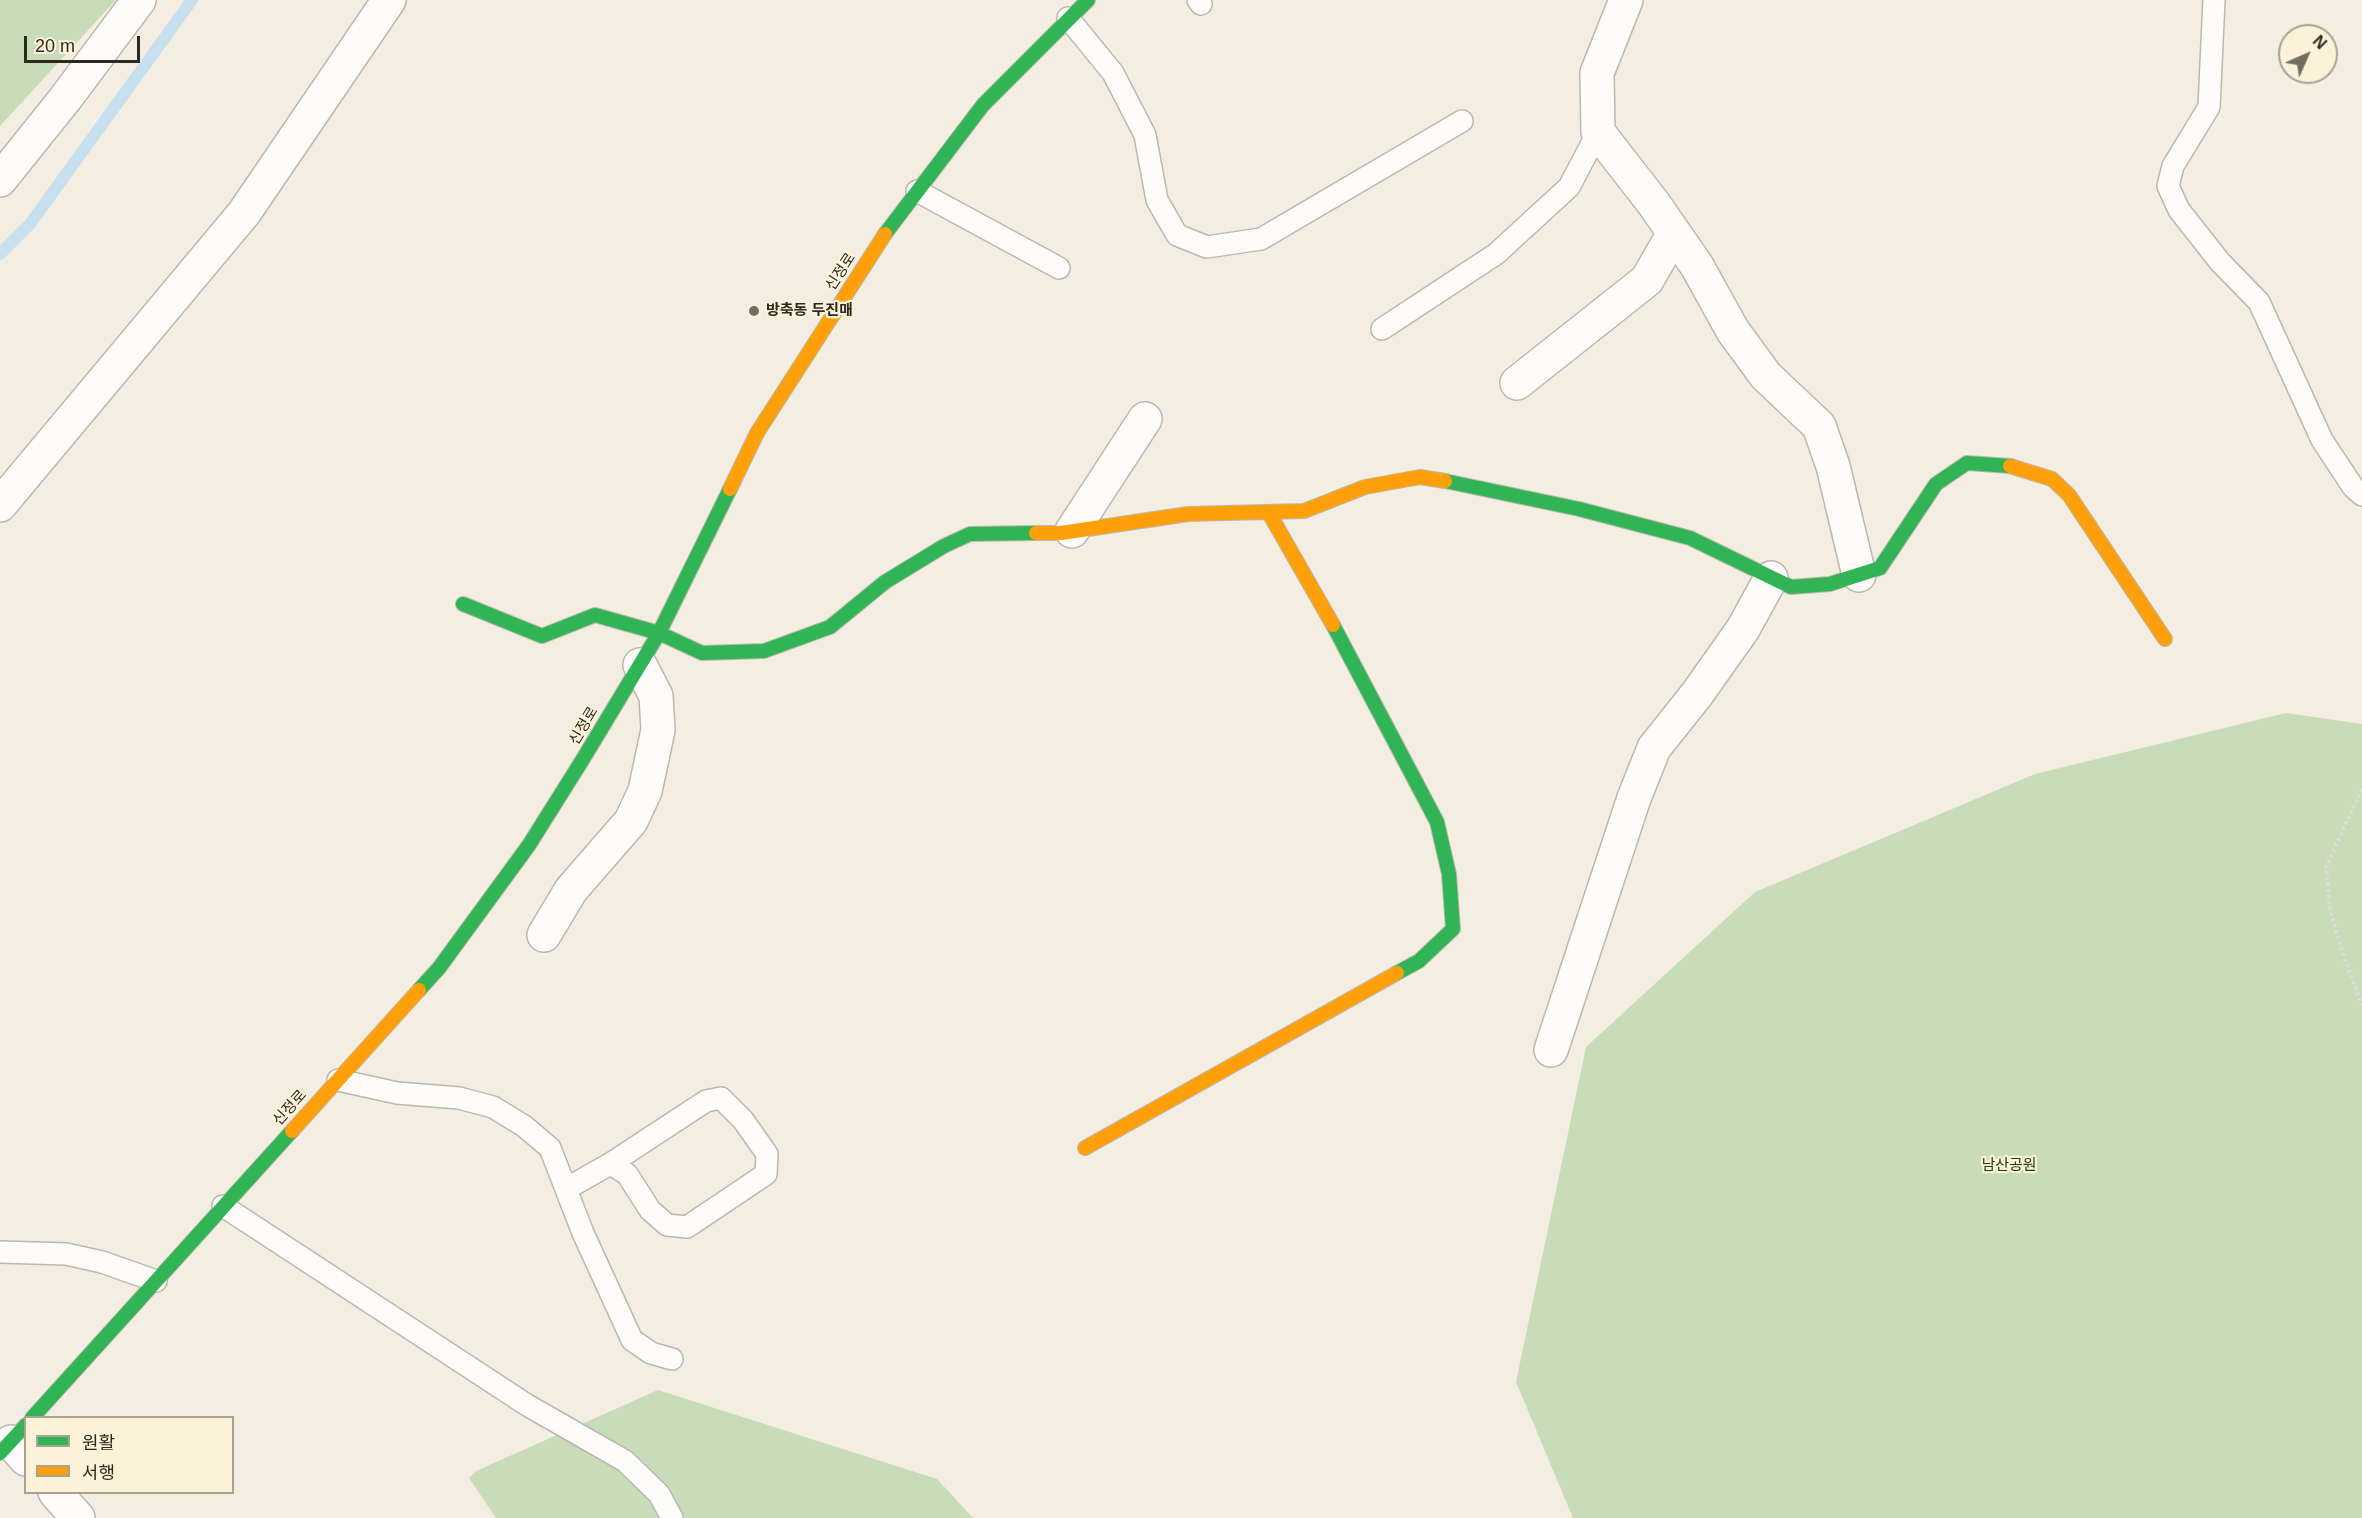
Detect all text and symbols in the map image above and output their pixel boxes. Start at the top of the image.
scale bar [27,24,142,62]
north arrow [2278,24,2338,84]
text: N [2310,32,2330,52]
text: 20 m [35,36,75,56]
street label: 신정로 [822,250,860,294]
place label: 방축동 두진매 [766,302,853,320]
marker: 방축동 두진매 [747,304,761,318]
street label: 신정로 [566,704,602,748]
street label: 신정로 [269,1087,311,1129]
park label: 남산공원 [1981,1157,2037,1175]
legend [24,1416,234,1494]
text: 원활 [82,1433,115,1453]
text: 서행 [82,1463,115,1483]

